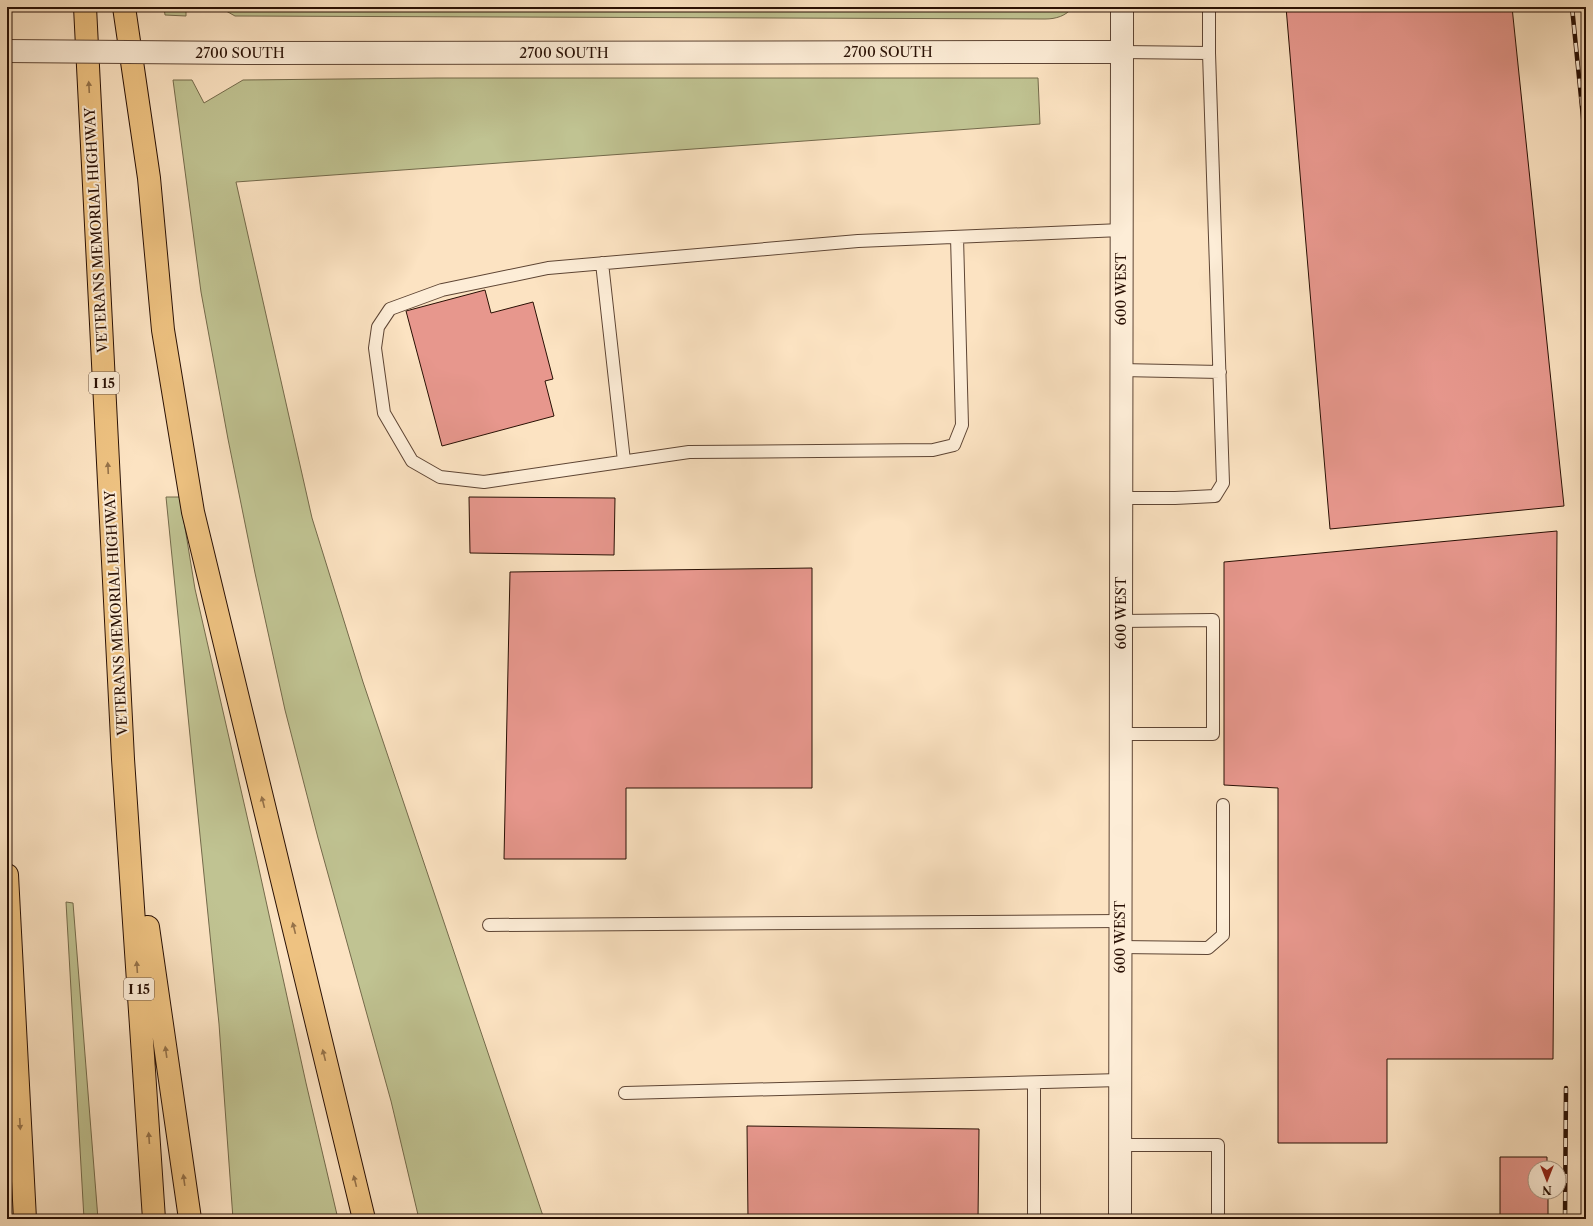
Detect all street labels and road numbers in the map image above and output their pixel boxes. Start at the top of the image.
street label: 2700 SOUTH [843,43,933,61]
street label: 2700 SOUTH [195,44,285,62]
street label: 2700 SOUTH [519,44,609,62]
street label: VETERANS MEMORIAL HIGHWAY [81,106,111,354]
street label: 600 WEST [1112,252,1130,326]
road number: I 15 [89,372,119,394]
street label: VETERANS MEMORIAL HIGHWAY [101,489,131,737]
street label: 600 WEST [1112,576,1130,650]
street label: 600 WEST [1111,900,1129,974]
road number: I 15 [124,978,154,1000]

